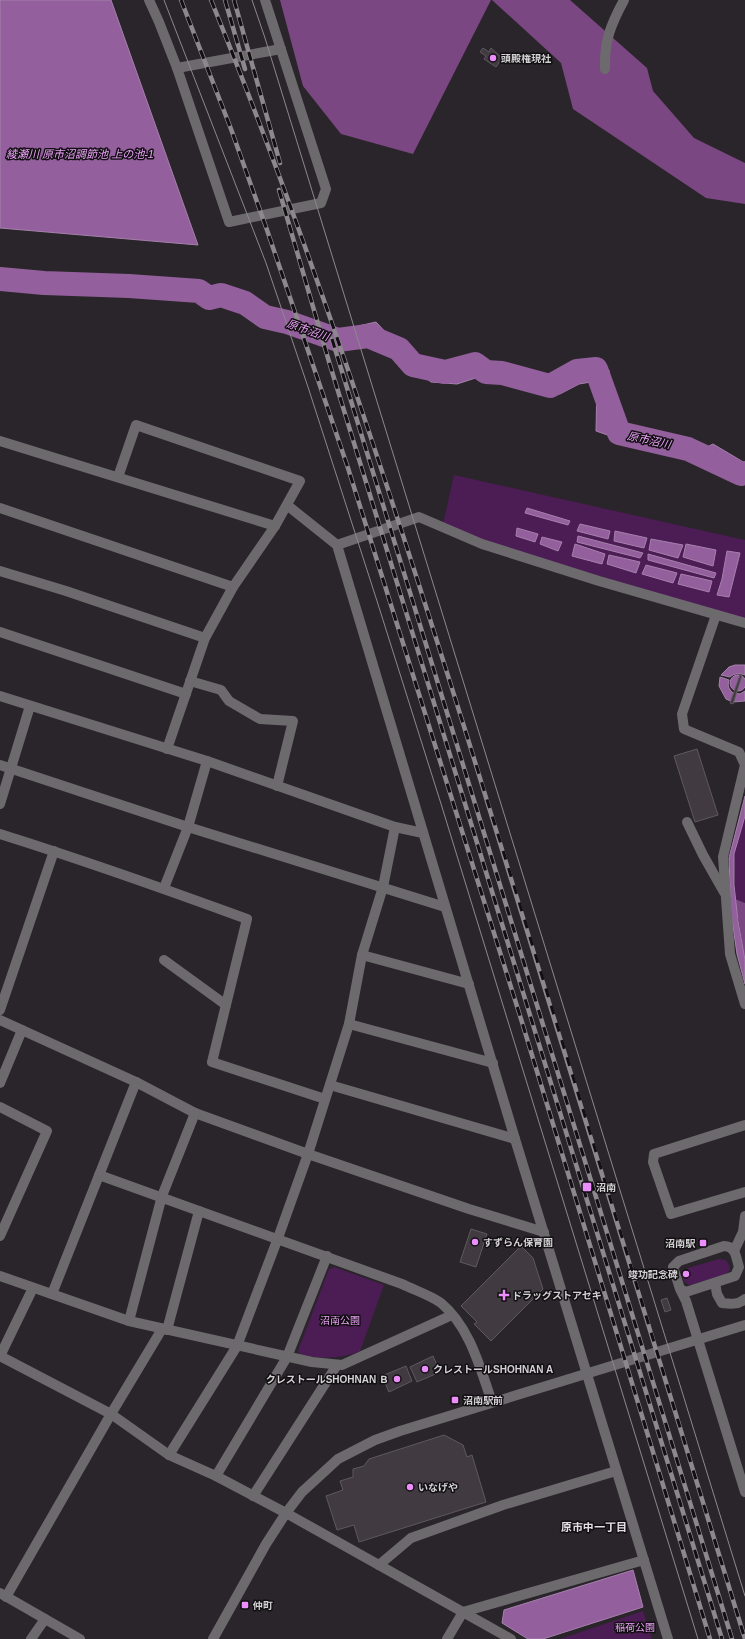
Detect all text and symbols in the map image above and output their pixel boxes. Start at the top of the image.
marker: 頭殿権現社 [488,53,498,63]
place label: 頭殿権現社 [501,53,552,64]
water label: 綾瀬川 原市沼調節池 上の池-1 [6,148,154,160]
water label: 原市沼川 [285,317,332,343]
water label: 原市沼川 [626,430,673,451]
marker: 沼南 [581,1181,593,1193]
place label: 沼南 [596,1182,616,1193]
marker: すずらん保育園 [470,1237,480,1247]
place label: すずらん保育園 [483,1237,553,1248]
place label: 沼南駅 [665,1238,696,1249]
marker: 沼南駅 [698,1238,708,1248]
place label: 竣功記念碑 [628,1269,678,1280]
marker: 竣功記念碑 [681,1269,691,1279]
marker: ドラッグストアセキ [499,1290,509,1300]
place label: ドラッグストアセキ [512,1290,602,1301]
park label: 沼南公園 [320,1315,360,1326]
marker: クレストールSHOHNAN A [420,1364,430,1374]
place label: クレストールSHOHNAN A [433,1364,553,1375]
place label: クレストールSHOHNAN Ｂ [266,1374,389,1385]
marker: クレストールSHOHNAN Ｂ [392,1374,402,1384]
marker: 沼南駅前 [450,1395,460,1405]
place label: 沼南駅前 [463,1395,503,1406]
marker: いなげや [405,1482,415,1492]
place label: いなげや [418,1482,458,1493]
district label: 原市中一丁目 [561,1521,627,1533]
marker: 仲町 [240,1600,250,1610]
place label: 仲町 [252,1600,273,1611]
park label: 稲荷公園 [615,1622,655,1633]

